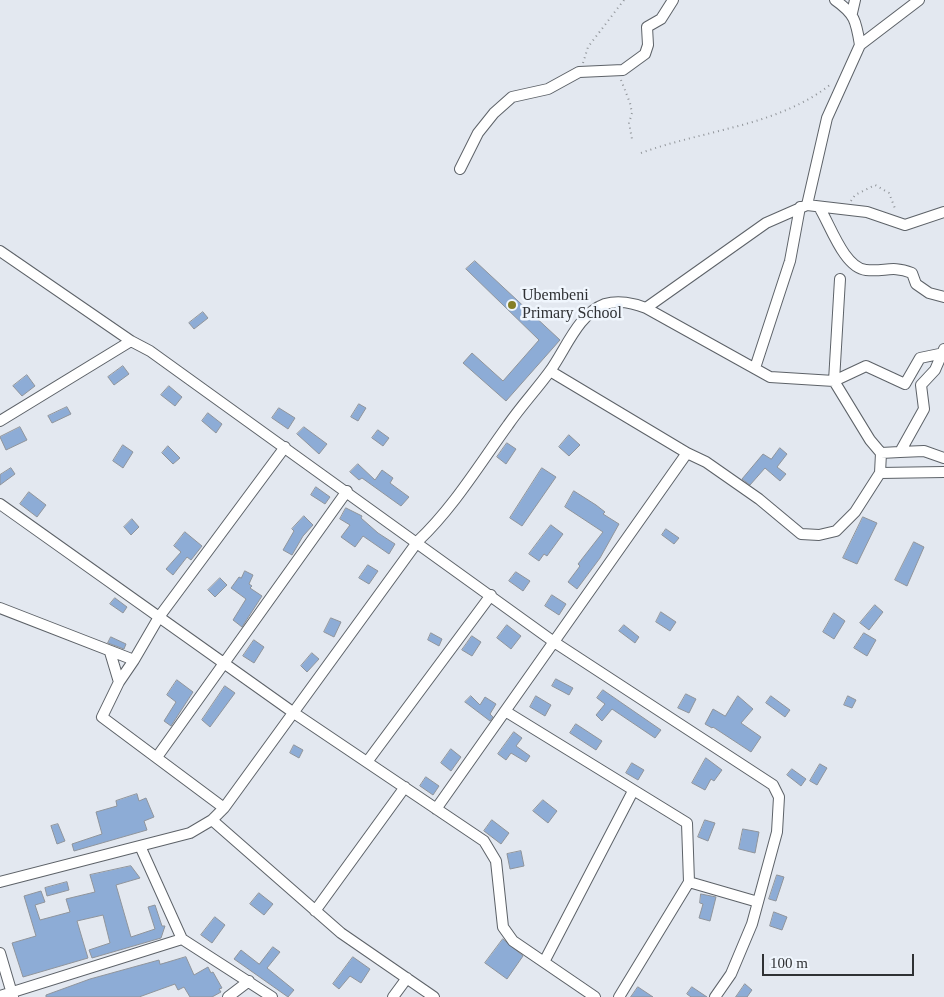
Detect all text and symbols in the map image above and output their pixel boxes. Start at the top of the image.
place label: Ubembeni Primary School [522,286,622,324]
marker: Ubembeni Primary School [506,299,518,311]
scale bar [764,944,916,976]
text: 100 m [770,955,808,971]

